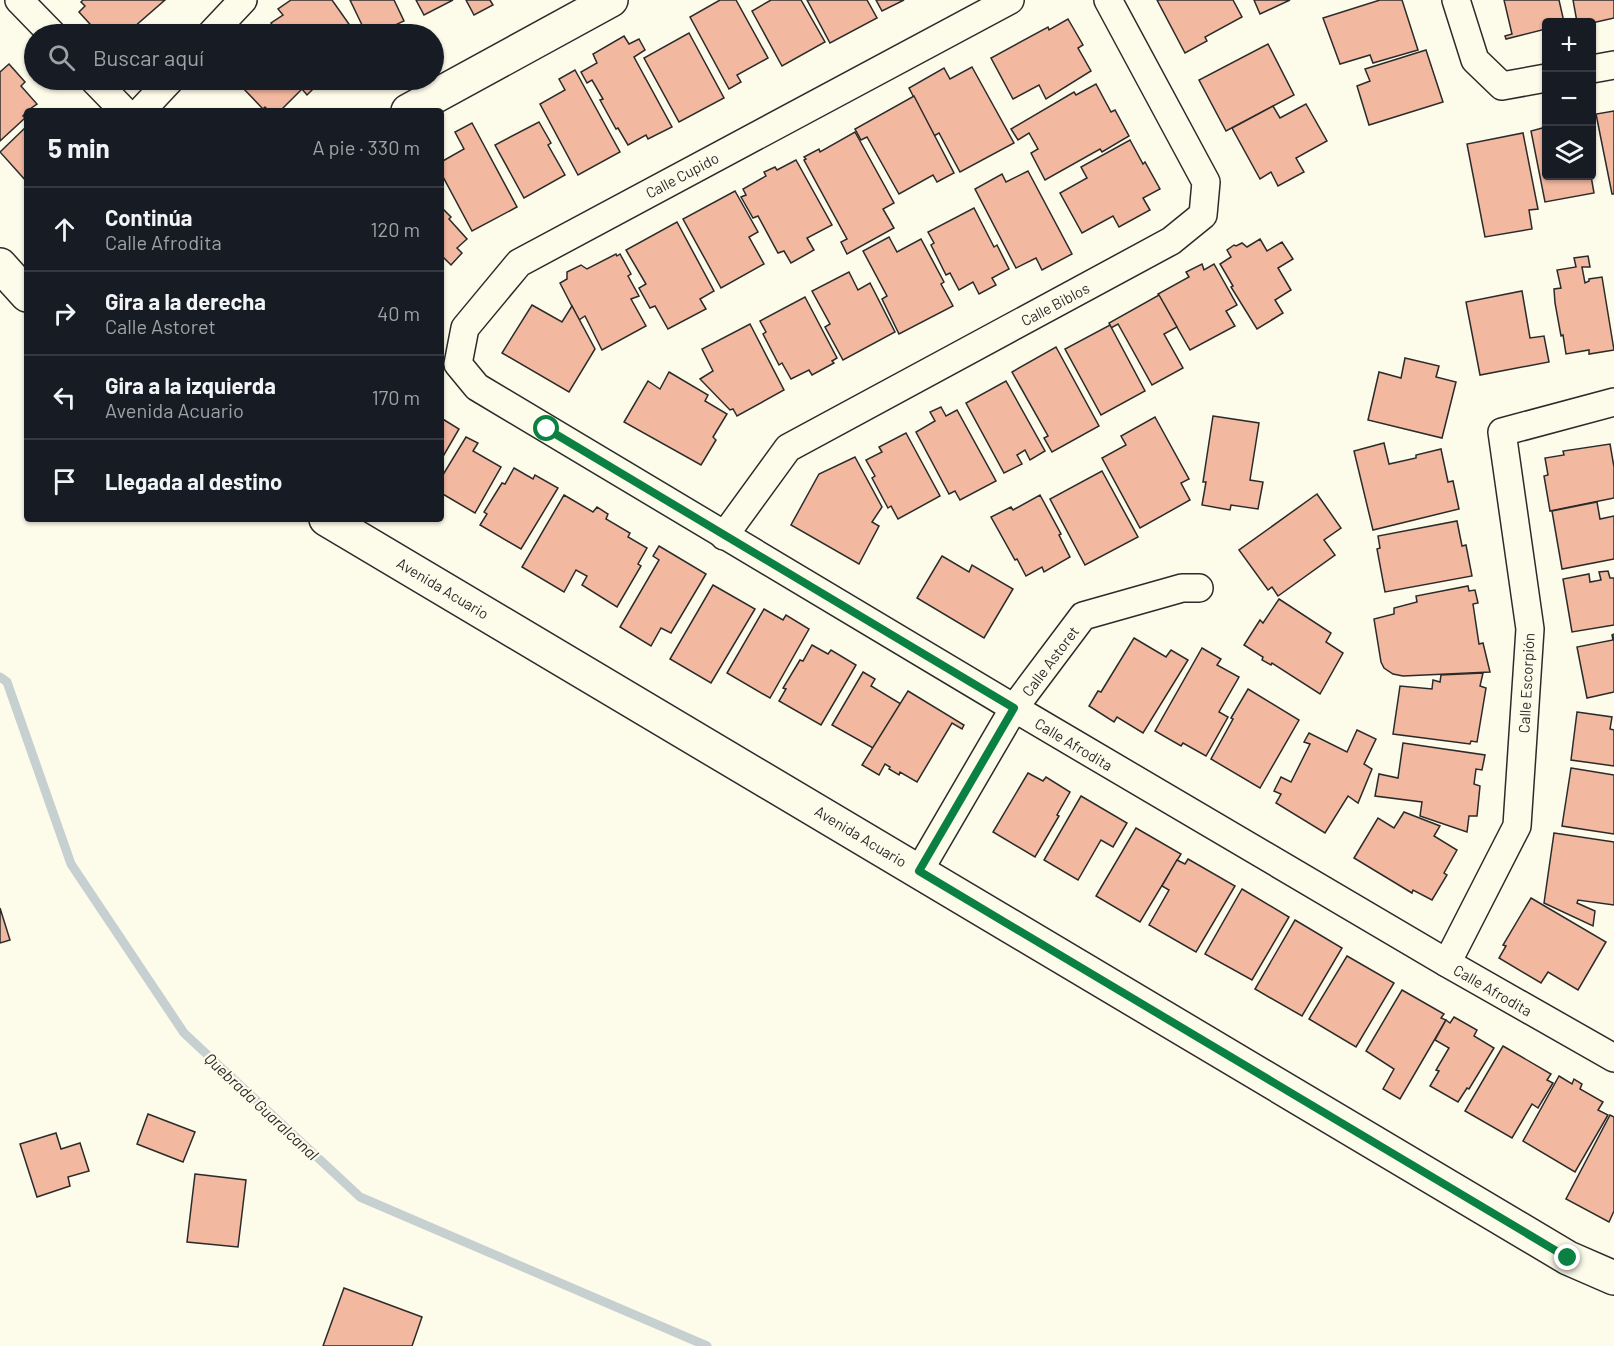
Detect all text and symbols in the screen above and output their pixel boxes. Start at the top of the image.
map controls [1542,18,1596,180]
button: + [1542,18,1596,72]
search box [24,24,444,90]
icon: search [45,41,78,74]
text: Buscar aquí [93,44,204,70]
button: − [1542,72,1596,126]
button: layers [1542,126,1596,180]
text: 5 min [48,132,110,163]
text: A pie · 330 m [312,135,420,159]
street label: Calle Cupido [642,148,722,202]
text: Continúa [105,204,192,230]
icon: ahead [48,213,81,246]
text: 120 m [370,217,420,241]
text: Calle Afrodita [105,230,222,254]
street label: Calle Biblos [1018,278,1092,330]
text: Gira a la derecha [105,288,266,314]
icon: right [48,297,81,330]
text: 40 m [377,301,420,325]
text: Calle Astoret [105,314,216,338]
text: Gira a la izquierda [105,372,276,398]
icon: left [48,381,81,414]
text: 170 m [372,385,420,409]
text: Avenida Acuario [105,398,244,422]
route start [533,415,559,441]
icon: arrive [48,465,81,498]
text: Llegada al destino [105,468,282,494]
street label: Avenida Acuario [394,553,492,623]
street label: Calle Astoret [1018,622,1082,700]
street label: Calle Escorpión [1514,632,1538,734]
street label: Calle Afrodita [1032,714,1116,774]
street label: Avenida Acuario [812,801,910,871]
street label: Calle Afrodita [1451,960,1535,1020]
water label: Quebrada Guaralcanal [201,1048,323,1164]
route end [1554,1244,1580,1270]

